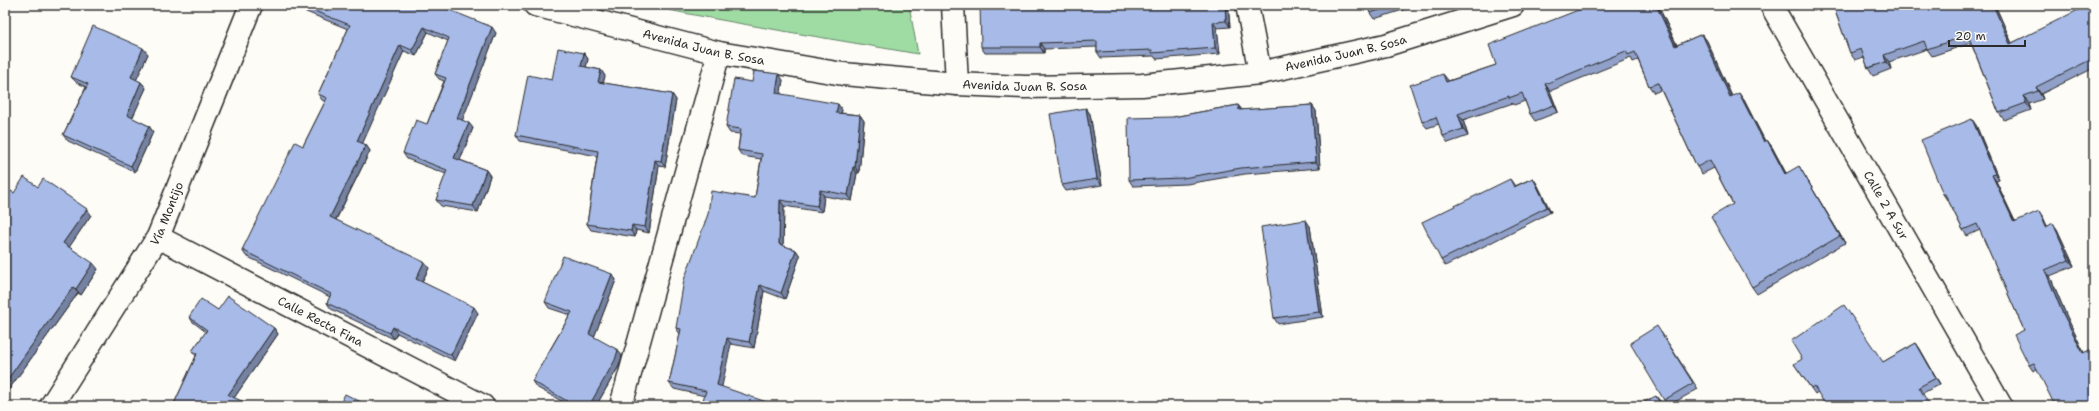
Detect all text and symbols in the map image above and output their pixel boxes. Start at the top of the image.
scale bar [1949,22,2025,48]
street label: Avenida Juan B. Sosa [641,25,766,69]
text: 20 m [1955,28,1986,44]
street label: Avenida Juan B. Sosa [1283,31,1409,75]
street label: Avenida Juan B. Sosa [962,76,1088,95]
street label: Calle 2 A Sur [1860,168,1912,243]
street label: Vía Montijo [147,180,187,249]
street label: Calle Recta Fina [275,293,366,350]

